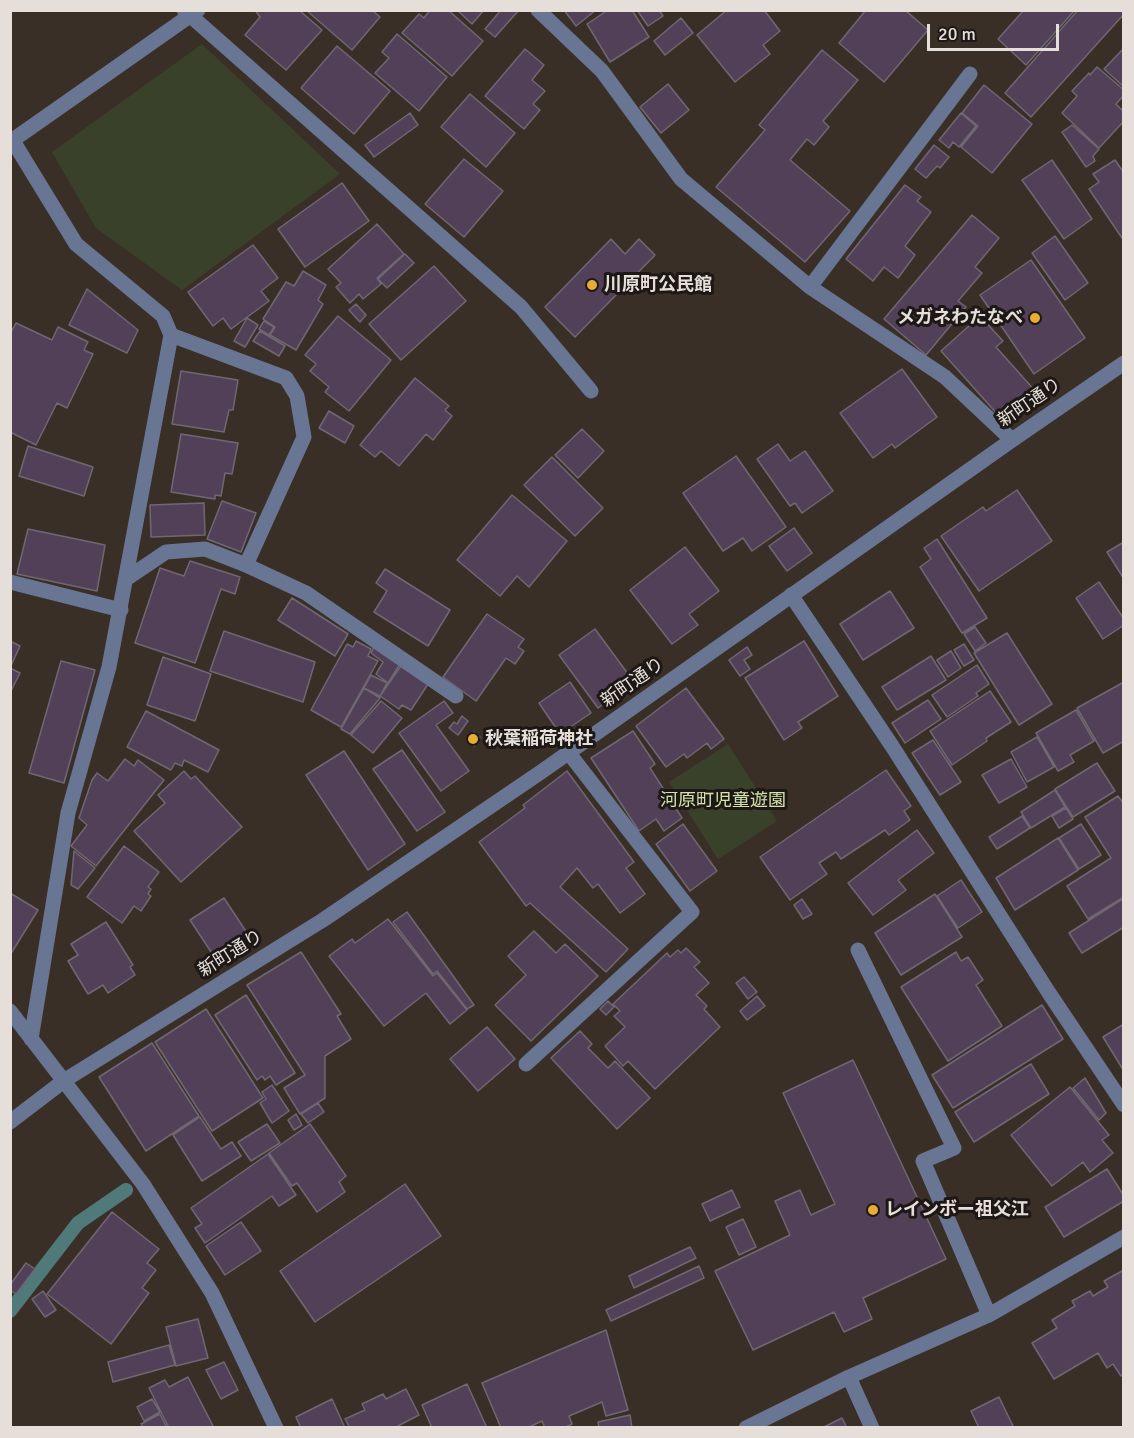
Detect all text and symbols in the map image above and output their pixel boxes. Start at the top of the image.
scale bar [930,12,1062,50]
text: 20 m [938,23,976,45]
place label: 川原町公民館 [604,274,712,296]
marker: 川原町公民館 [585,278,599,292]
place label: メガネわたなべ [897,307,1023,329]
marker: メガネわたなべ [1028,311,1042,325]
street label: 新町通り [994,374,1066,432]
street label: 新町通り [597,654,669,712]
place label: 秋葉稲荷神社 [485,728,593,750]
marker: 秋葉稲荷神社 [466,732,480,746]
park label: 河原町児童遊園 [660,790,786,812]
street label: 新町通り [195,926,267,982]
place label: レインボー祖父江 [885,1199,1029,1221]
marker: レインボー祖父江 [866,1203,880,1217]

